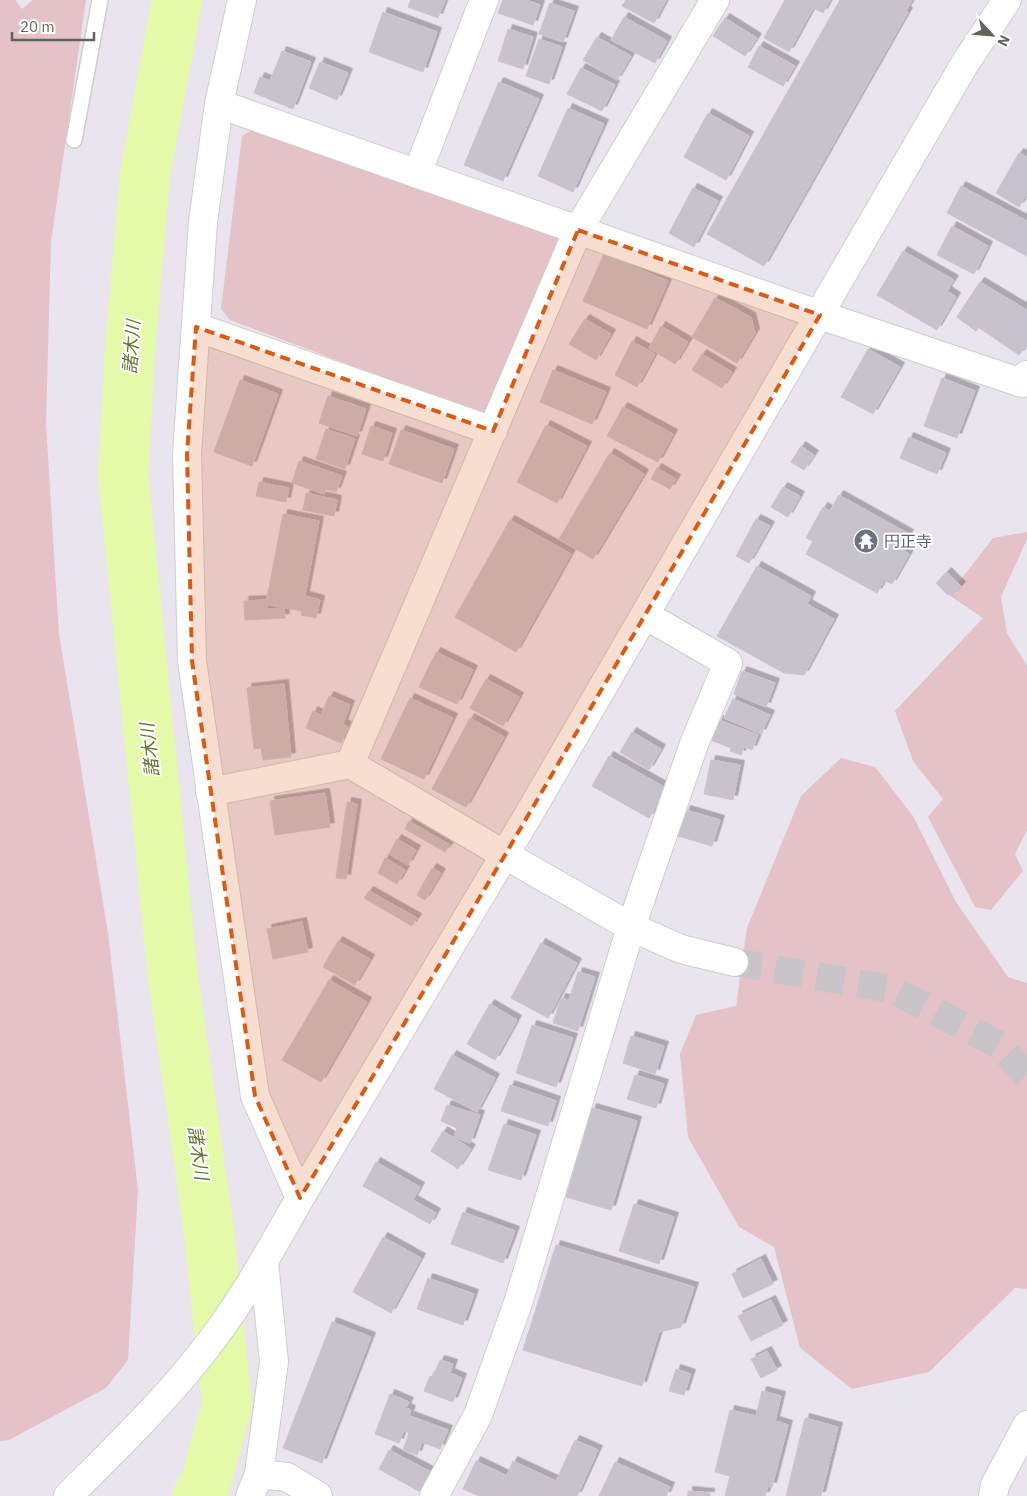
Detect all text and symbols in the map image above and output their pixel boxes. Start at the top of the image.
scale bar [12,10,95,42]
north arrow [967,10,1017,60]
text: 20 m [20,17,55,36]
text: N [993,32,1014,49]
water label: 諸木川 [118,317,145,375]
temple icon: 円正寺 [853,528,879,554]
place label: 円正寺 [884,531,932,551]
water label: 諸木川 [135,720,164,778]
water label: 諸木川 [183,1125,214,1183]

